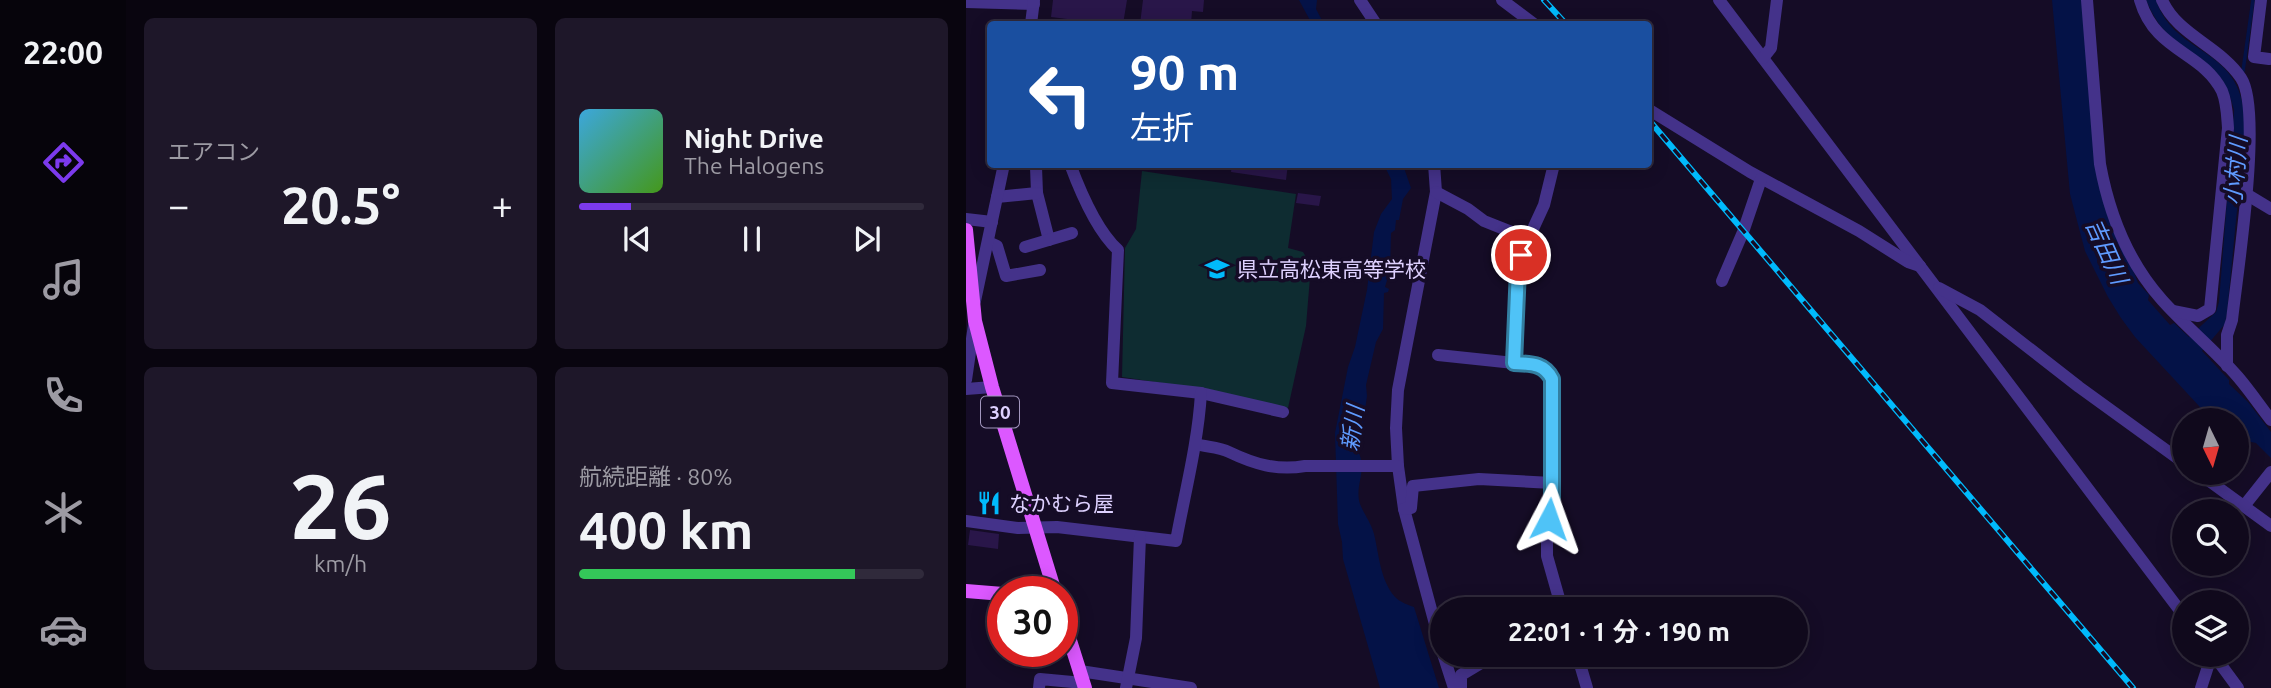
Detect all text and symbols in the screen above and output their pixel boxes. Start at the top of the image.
text: 22:00 [23,34,103,70]
text: 90 m [1130,44,1239,99]
icon: left [1015,49,1106,140]
text: 左折 [1130,109,1194,145]
text: Night Drive [684,124,824,153]
water label: 小村川 [2220,133,2251,206]
icon: directions [39,138,88,187]
text: エアコン [168,139,260,164]
text: The Halogens [684,153,824,178]
text: 20.5° [281,176,400,234]
text: − [168,184,189,226]
text: + [492,184,513,226]
water label: 吉田川 [2082,214,2134,290]
icon: previous [618,220,656,258]
icon: pause [733,220,771,258]
icon: next [848,220,886,258]
pin [1491,225,1551,285]
icon: arrive [1502,236,1540,274]
icon: music [39,255,88,304]
school or university icon: 県立高松東高等学校 [1203,255,1231,283]
place label: 県立高松東高等学校 [1237,257,1426,281]
icon: phone [39,371,88,420]
road number: 30 [981,396,1019,428]
water label: 新川 [1336,401,1368,453]
north arrow [2172,408,2249,485]
map controls [2172,408,2249,667]
text: 26 [289,454,392,556]
text: 航続距離 · 80% [579,464,732,489]
position arrow [1512,482,1586,556]
icon: climate [39,488,88,537]
restaurant icon: なかむら屋 [975,489,1003,517]
place label: なかむら屋 [1009,491,1114,515]
button: search [2172,499,2249,576]
text: 400 km [579,501,753,559]
text: km/h [314,551,367,576]
speed limit sign: 30 [987,576,1078,667]
button: layers [2172,590,2249,667]
icon: car [39,605,88,654]
text: 22:01 · 1 分 · 190 m [1508,617,1730,646]

